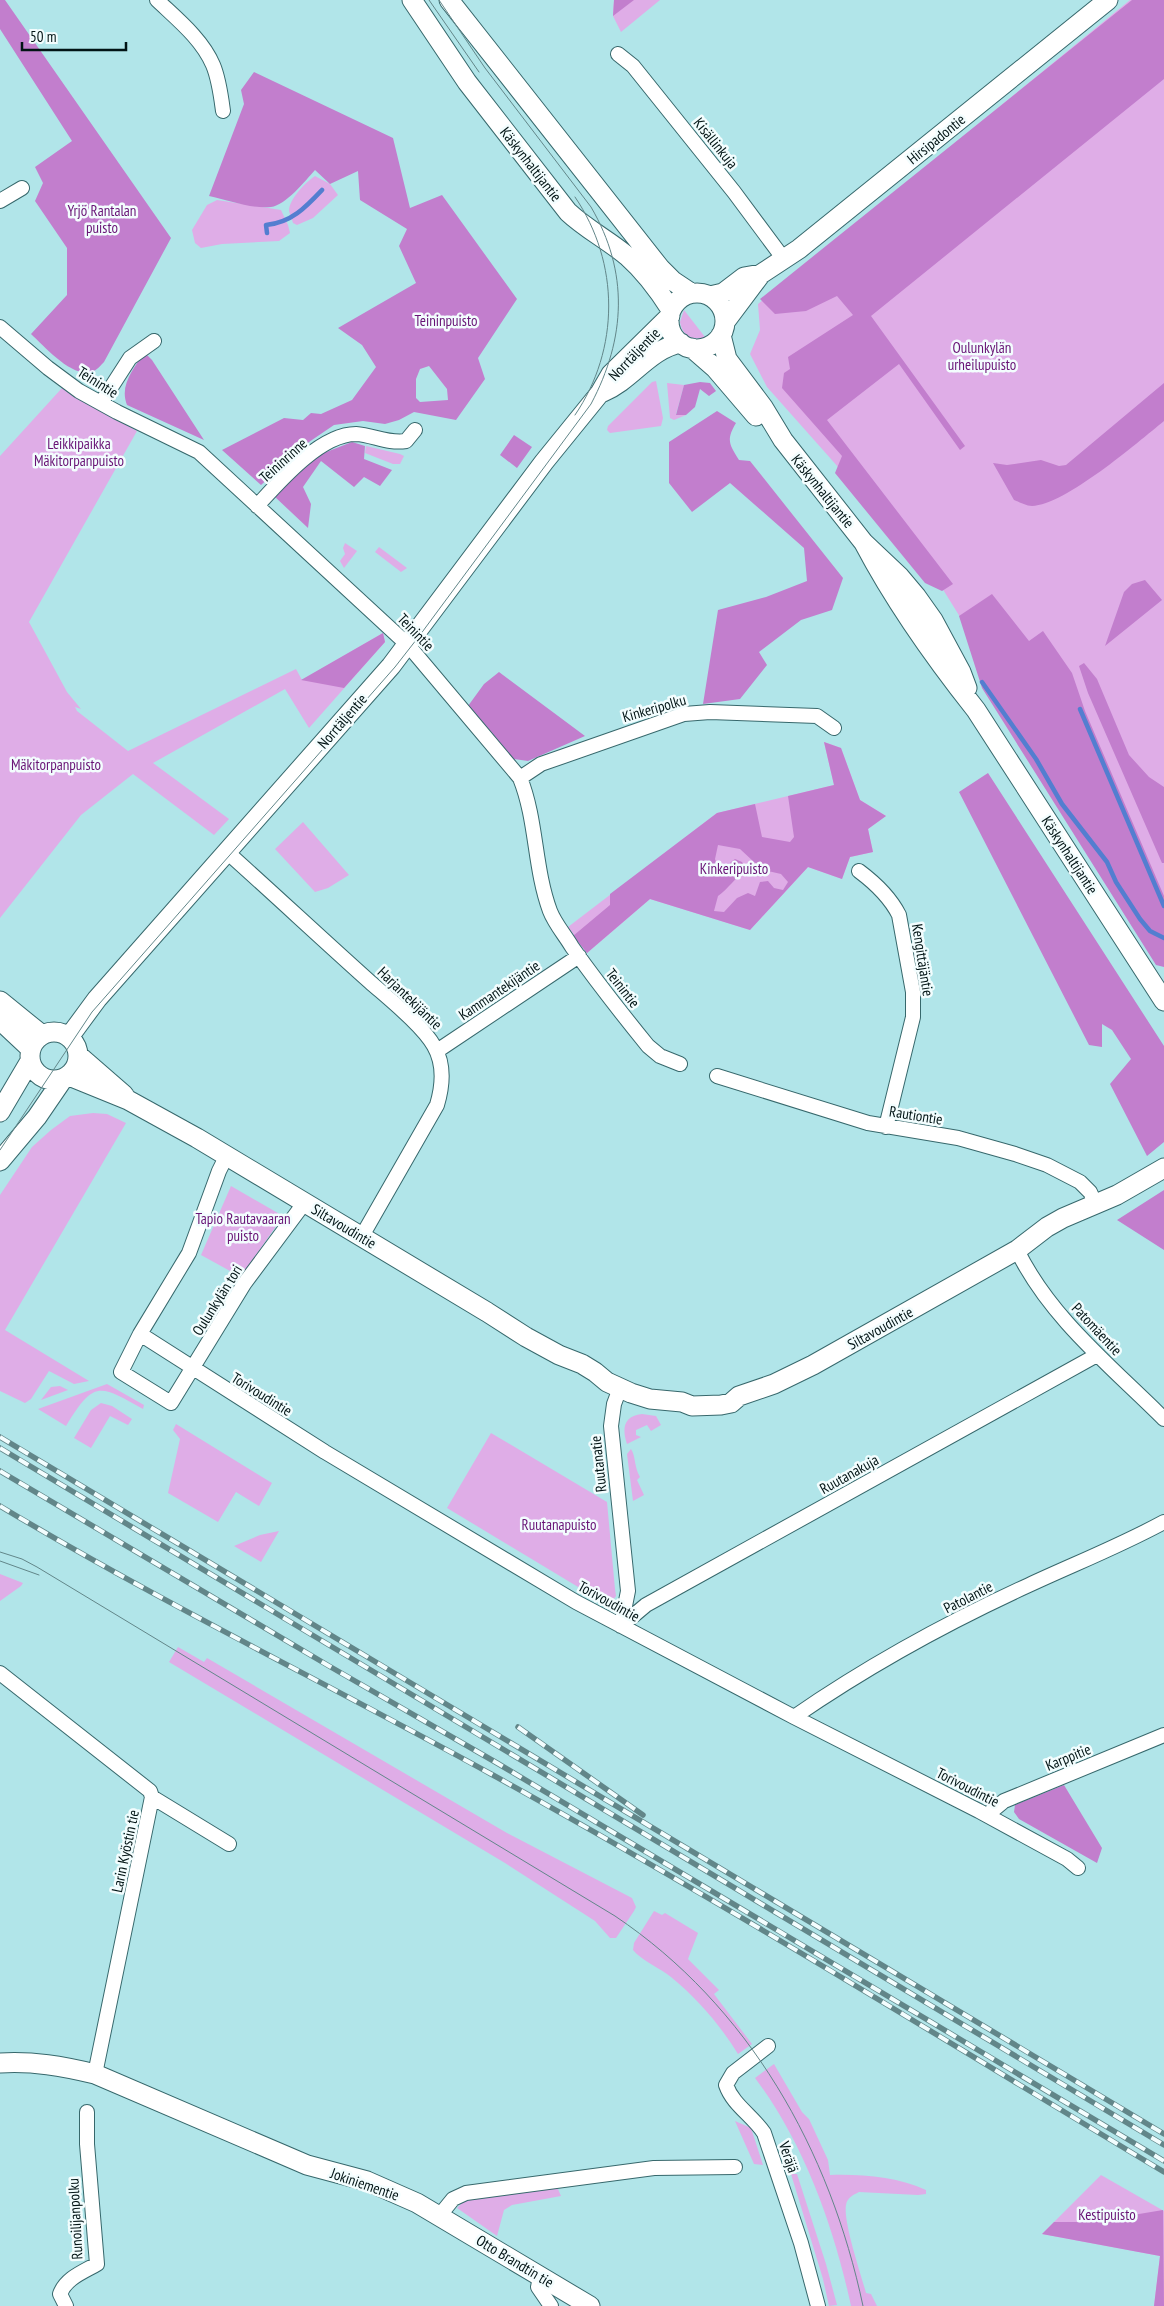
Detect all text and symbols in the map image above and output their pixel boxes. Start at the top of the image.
scale bar [22,20,126,52]
text: 50 m [30,27,56,46]
street label: Hirsipadontie [903,110,969,168]
street label: Kisällinkuja [690,114,742,172]
street label: Käskynhaltijantie [496,123,566,205]
park label: Yrjö Rantalan puisto [68,201,136,237]
park label: Teininpuisto [415,311,477,330]
street label: Norrtäljentie [604,324,664,384]
park label: Oulunkylän urheilupuisto [948,338,1016,374]
street label: Teinintie [74,362,122,402]
park label: Leikkipaikka Mäkitorpanpuisto [34,434,124,470]
street label: Teininrinne [255,434,311,486]
street label: Käskynhaltijantie [787,450,859,532]
street label: Teinintie [394,609,438,655]
street label: Norrtäljentie [313,690,371,752]
street label: Kinkeripolku [620,690,688,726]
park label: Mäkitorpanpuisto [11,755,101,774]
street label: Käskynhaltijantie [1038,812,1102,898]
park label: Kinkeripuisto [700,859,768,878]
street label: Kengittäjäntie [908,922,938,998]
street label: Kammantekijäntie [455,956,543,1024]
street label: Harjantekijäntie [374,962,446,1034]
street label: Teinintie [602,965,644,1011]
street label: Rautiontie [888,1101,944,1129]
street label: Siltavoudintie [308,1199,380,1253]
park label: Tapio Rautavaaran puisto [195,1209,291,1245]
street label: Oulunkylän tori [188,1261,246,1339]
street label: Patomäentie [1068,1299,1126,1359]
street label: Siltavoudintie [844,1302,916,1354]
street label: Torivoudintie [228,1368,296,1420]
street label: Ruutanatie [586,1435,610,1493]
street label: Ruutanakuja [816,1450,882,1498]
park label: Ruutanapuisto [522,1515,596,1534]
street label: Torivoudintie [575,1576,643,1626]
street label: Patolantie [940,1577,996,1617]
street label: Karppitie [1043,1739,1093,1775]
street label: Torivoudintie [934,1763,1002,1811]
street label: Larin Kyöstin tie [107,1808,143,1894]
street label: Veräjä [775,2138,803,2175]
street label: Jokiniementie [327,2163,402,2205]
street label: Runoilijanpolku [63,2178,87,2260]
park label: Kestipuisto [1078,2205,1136,2224]
street label: Otto Brandtin tie [473,2230,557,2292]

